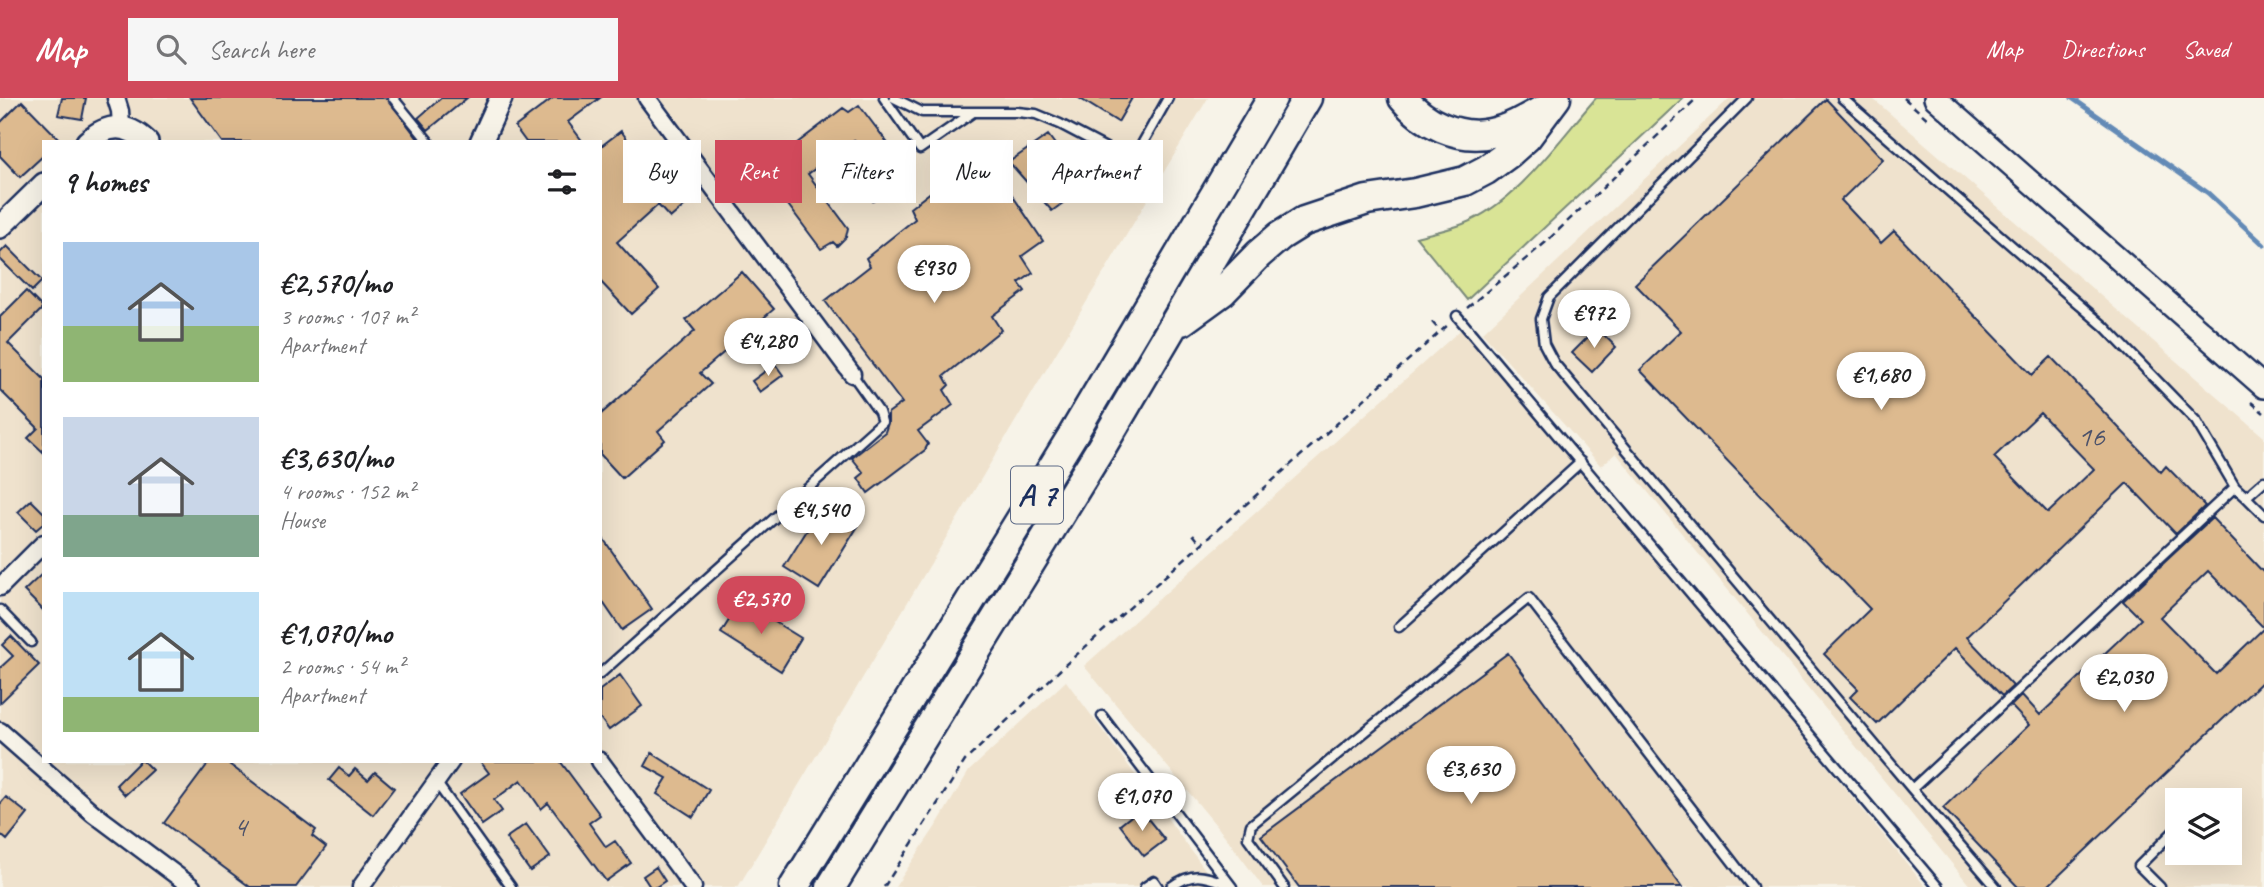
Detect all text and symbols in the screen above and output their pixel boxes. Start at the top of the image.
search box [128,18,618,81]
text: Map [35,28,86,70]
icon: search [152,30,190,68]
text: Search here [208,33,314,66]
text: Map [1986,34,2023,64]
text: Directions [2061,34,2144,64]
text: Saved [2182,34,2229,64]
chip: Buy [623,140,701,203]
chip: Rent [715,140,802,203]
chip: Filters [816,140,916,203]
chip: New [930,140,1013,203]
chip: Apartment [1027,140,1163,203]
text: 9 homes [63,163,147,201]
icon: filters [543,163,581,201]
pin: €930 [893,246,975,305]
text: €930 [913,253,955,282]
text: €2,570/mo [280,264,391,302]
icon: home [119,270,203,354]
pin: €972 [1553,290,1635,350]
text: €972 [1573,298,1615,327]
text: 3 rooms · 107 m² [280,302,415,331]
pin: €4,280 [711,318,825,378]
text: €4,280 [740,326,796,355]
text: Apartment [280,331,365,360]
pin: €1,680 [1824,352,1938,412]
text: €1,680 [1853,360,1909,389]
house number: 16 [2078,417,2106,455]
text: €3,630/mo [280,439,393,477]
icon: home [119,445,203,529]
road number: A 7 [1011,466,1063,524]
text: 4 rooms · 152 m² [280,477,415,506]
pin: €4,540 [764,488,878,547]
text: €4,540 [793,495,849,524]
text: House [280,506,325,535]
pin: €2,570 [704,576,818,636]
text: €2,570 [733,584,789,613]
text: €1,070/mo [280,614,392,652]
icon: home [119,620,203,704]
text: 2 rooms · 54 m² [280,652,404,681]
pin: €2,030 [2067,654,2181,714]
text: €2,030 [2096,662,2152,691]
text: Apartment [280,681,365,710]
pin: €3,630 [1414,746,1528,806]
text: €3,630 [1443,754,1499,783]
pin: €1,070 [1085,774,1199,833]
text: €1,070 [1114,781,1170,810]
map controls [2165,788,2242,865]
button: layers [2165,788,2242,865]
house number: 4 [233,807,249,845]

